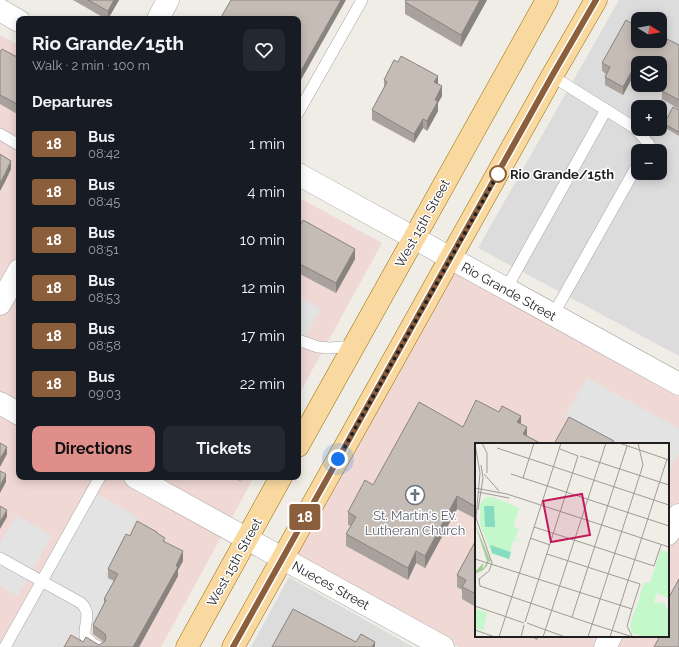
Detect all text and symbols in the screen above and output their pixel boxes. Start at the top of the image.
north arrow [631,12,667,48]
map controls [631,12,667,180]
button: heart [243,29,285,71]
text: Rio Grande/15th [32,32,184,54]
button: layers [631,56,667,92]
text: Walk · 2 min · 100 m [32,58,150,73]
text: Departures [32,93,113,111]
button: + [631,100,667,136]
text: Bus [88,128,115,146]
text: 1 min [249,135,285,153]
text: 18 [46,136,62,152]
button: − [631,144,667,180]
text: 08:42 [88,146,120,161]
marker: Rio Grande/15th [489,165,507,183]
place label: Rio Grande/15th [510,167,614,182]
text: Bus [88,176,115,194]
street label: West 15th Street [392,176,453,270]
text: 4 min [247,183,285,201]
text: 18 [46,184,62,200]
text: 08:45 [88,194,120,209]
text: Bus [88,224,115,242]
text: 10 min [240,231,285,249]
text: 18 [46,232,62,248]
text: 08:51 [88,242,119,257]
street label: Rio Grande Street [459,259,559,324]
text: Bus [88,272,115,290]
text: 12 min [241,279,285,297]
text: 18 [46,280,62,296]
text: 08:53 [88,290,120,305]
text: Bus [88,320,115,338]
text: 17 min [241,327,285,345]
text: 18 [46,328,62,344]
text: 08:58 [88,338,121,353]
text: Bus [88,368,115,386]
text: 22 min [240,375,285,393]
text: 18 [46,376,62,392]
text: 09:03 [88,386,121,401]
button: Directions [32,426,155,472]
button: Tickets [163,426,285,472]
inset map [475,443,669,637]
your location [328,449,348,469]
church icon: St. Martin's Ev. Lutheran Church [404,484,426,506]
line badge: 18 [287,504,323,530]
place label: St. Martin's Ev. Lutheran Church [365,508,465,538]
text: 18 [297,509,313,525]
street label: West 15th Street [204,515,265,609]
street label: Nueces Street [290,558,372,613]

